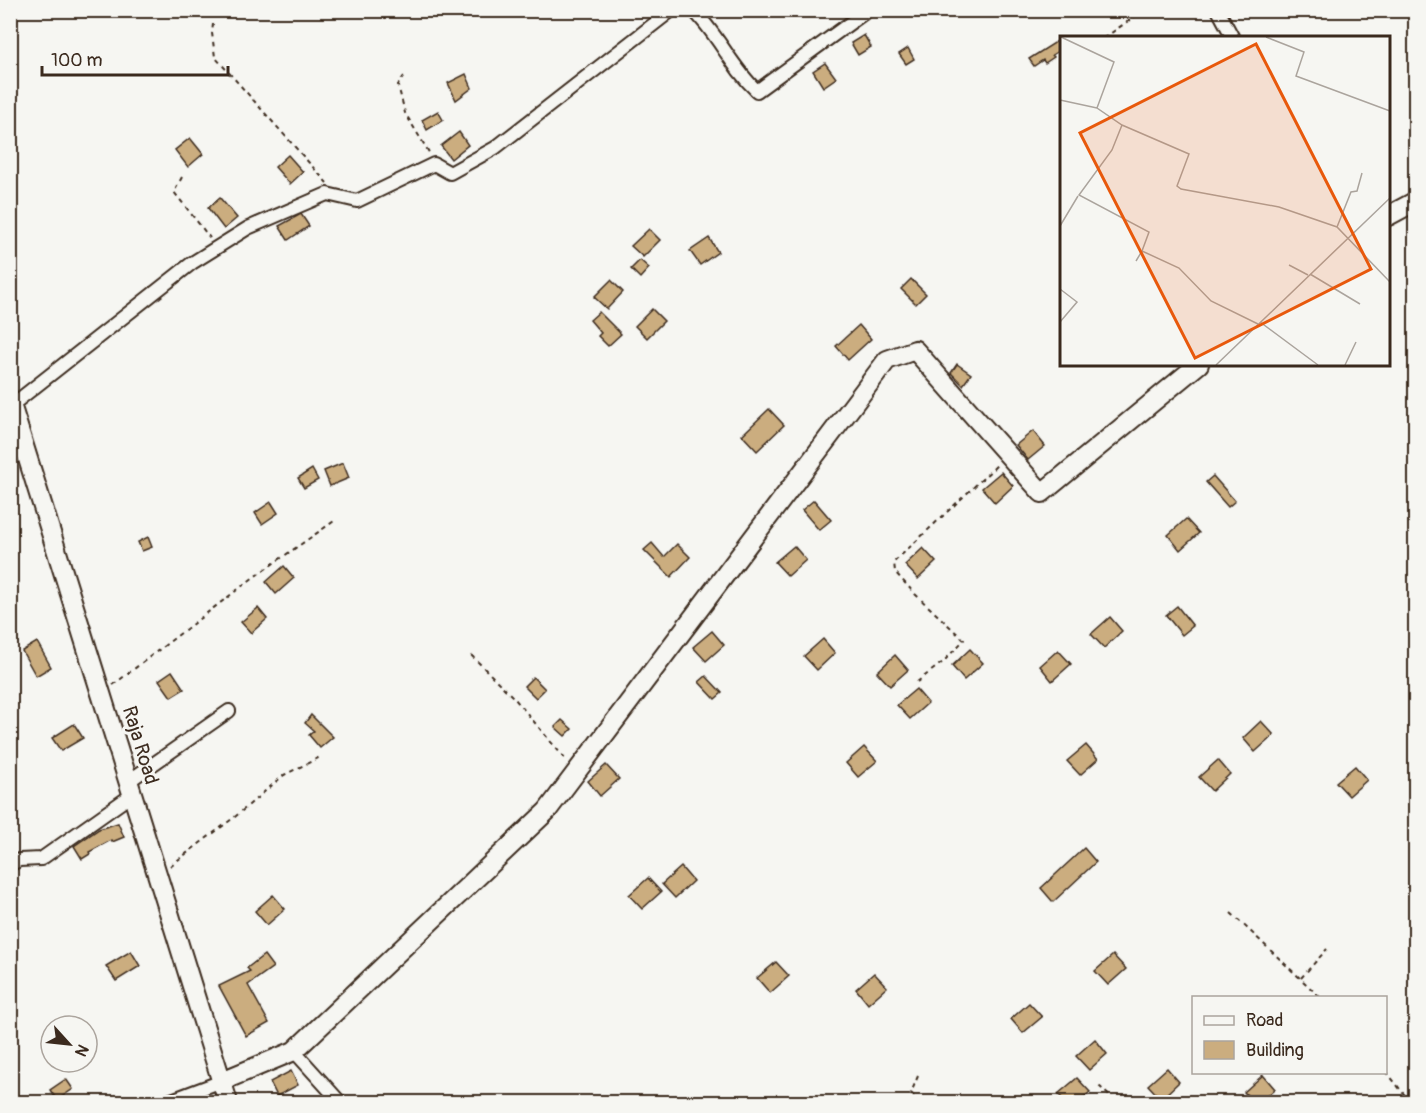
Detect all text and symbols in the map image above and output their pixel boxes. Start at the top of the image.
inset map [1060,36,1390,366]
scale bar [42,39,228,77]
text: 100 m [51,49,103,72]
street label: Raja Road [117,703,164,787]
legend [1192,996,1387,1074]
text: Road [1246,1009,1283,1032]
north arrow [39,1014,99,1074]
text: Building [1246,1039,1304,1062]
text: N [70,1041,93,1060]

